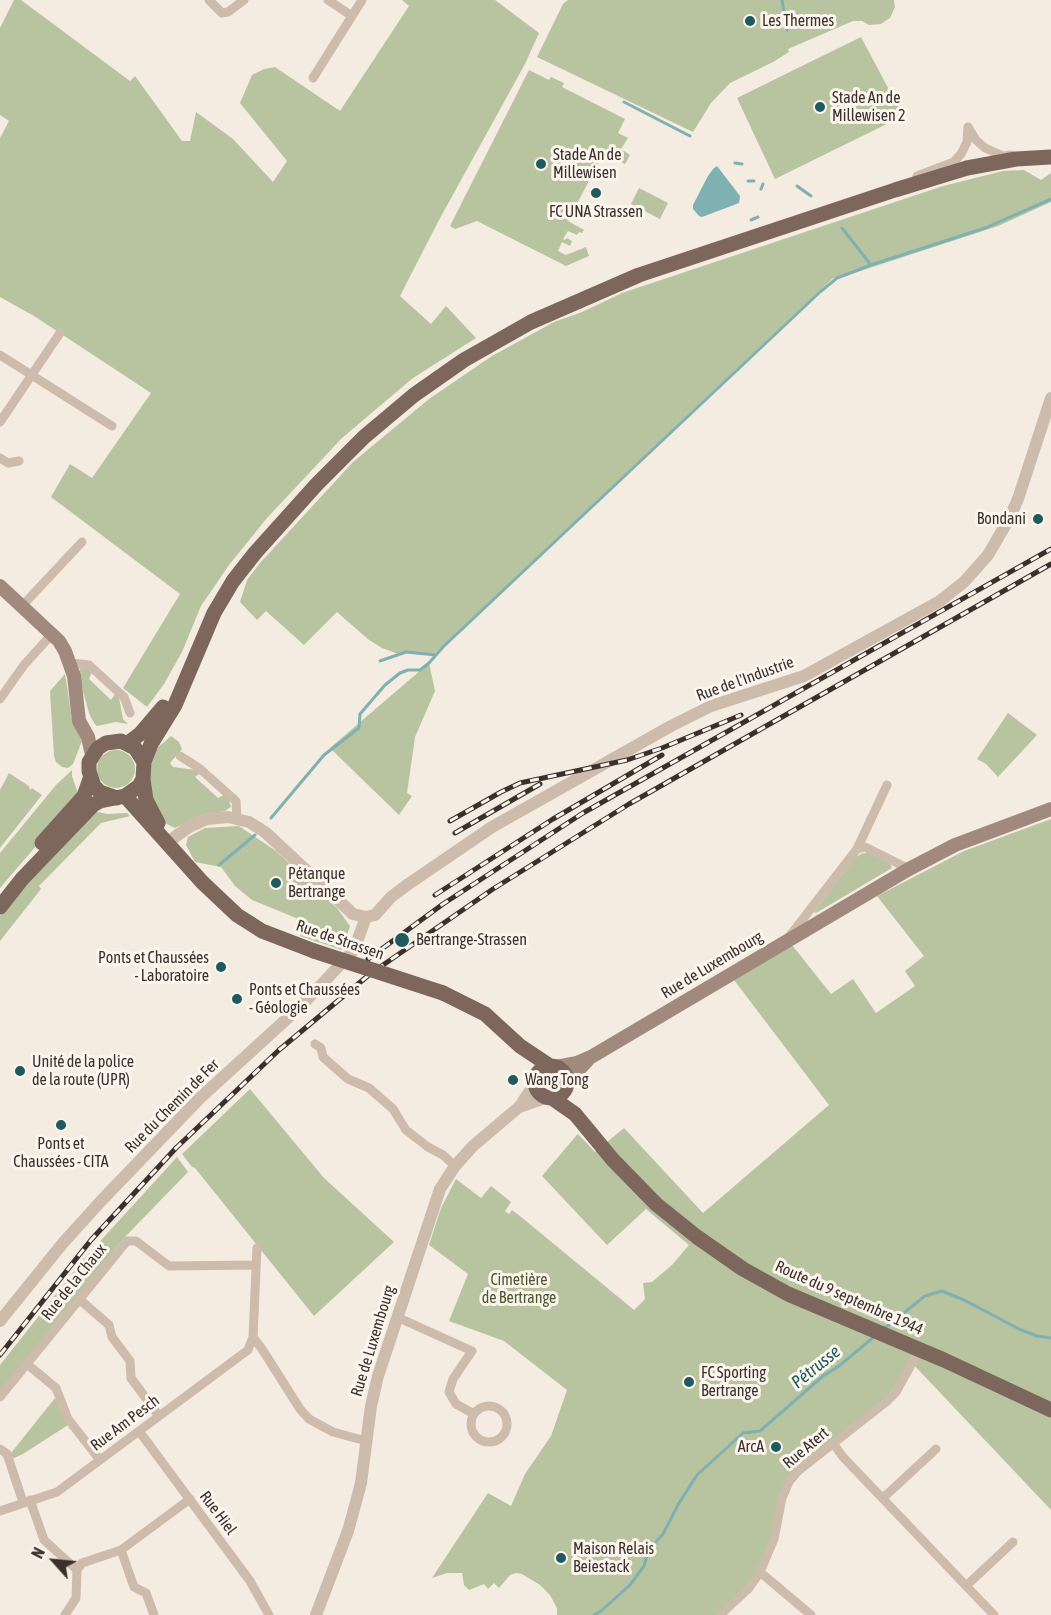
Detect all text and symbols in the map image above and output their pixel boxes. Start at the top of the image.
place label: Les Thermes [762,11,834,31]
marker: Les Thermes [743,14,757,28]
place label: Stade An de Millewisen 2 [832,88,905,126]
marker: Stade An de Millewisen 2 [813,100,827,114]
place label: Stade An de Millewisen [553,145,621,183]
marker: Stade An de Millewisen [534,157,548,171]
marker: FC UNA Strassen [589,186,603,200]
place label: FC UNA Strassen [549,202,643,222]
place label: Bondani [977,509,1026,529]
marker: Bondani [1031,512,1045,526]
street label: Rue de l'Industrie [694,653,796,705]
place label: Pétanque Bertrange [288,864,345,902]
marker: Pétanque Bertrange [269,876,283,890]
street label: Rue de Strassen [294,916,386,964]
street label: Rue de Luxembourg [658,927,766,1003]
place label: Bertrange-Strassen [416,930,527,950]
marker: Bertrange-Strassen [393,931,411,949]
place label: Ponts et Chaussées - Laboratoire [98,948,209,986]
marker: Ponts et Chaussées - Laboratoire [214,960,228,974]
place label: Ponts et Chaussées - Géologie [249,980,360,1018]
marker: Ponts et Chaussées - Géologie [230,992,244,1006]
place label: Unité de la police de la route (UPR) [32,1052,134,1090]
street label: Rue du Chemin de Fer [121,1055,223,1157]
marker: Unité de la police de la route (UPR) [13,1064,27,1078]
place label: Wang Tong [525,1070,589,1090]
marker: Wang Tong [506,1073,520,1087]
marker: Ponts et Chaussées - CITA [54,1118,68,1132]
place label: Ponts et Chaussées - CITA [13,1134,109,1172]
street label: Rue de la Chaux [37,1240,111,1324]
street label: Route du 9 septembre 1944 [772,1257,926,1339]
park label: Cimetière de Bertrange [482,1270,556,1308]
street label: Rue de Luxembourg [347,1283,399,1399]
water label: Pétrusse [787,1341,845,1393]
place label: FC Sporting Bertrange [701,1363,766,1401]
marker: FC Sporting Bertrange [682,1375,696,1389]
street label: Rue Am Pesch [87,1391,163,1455]
street label: Rue Atert [779,1423,833,1473]
place label: ArcA [738,1437,764,1457]
marker: ArcA [769,1440,783,1454]
street label: Rue Hiel [195,1487,241,1539]
north arrow [24,1531,84,1591]
place label: Maison Relais Beiestack [573,1539,654,1577]
text: N [28,1545,48,1561]
marker: Maison Relais Beiestack [554,1551,568,1565]

